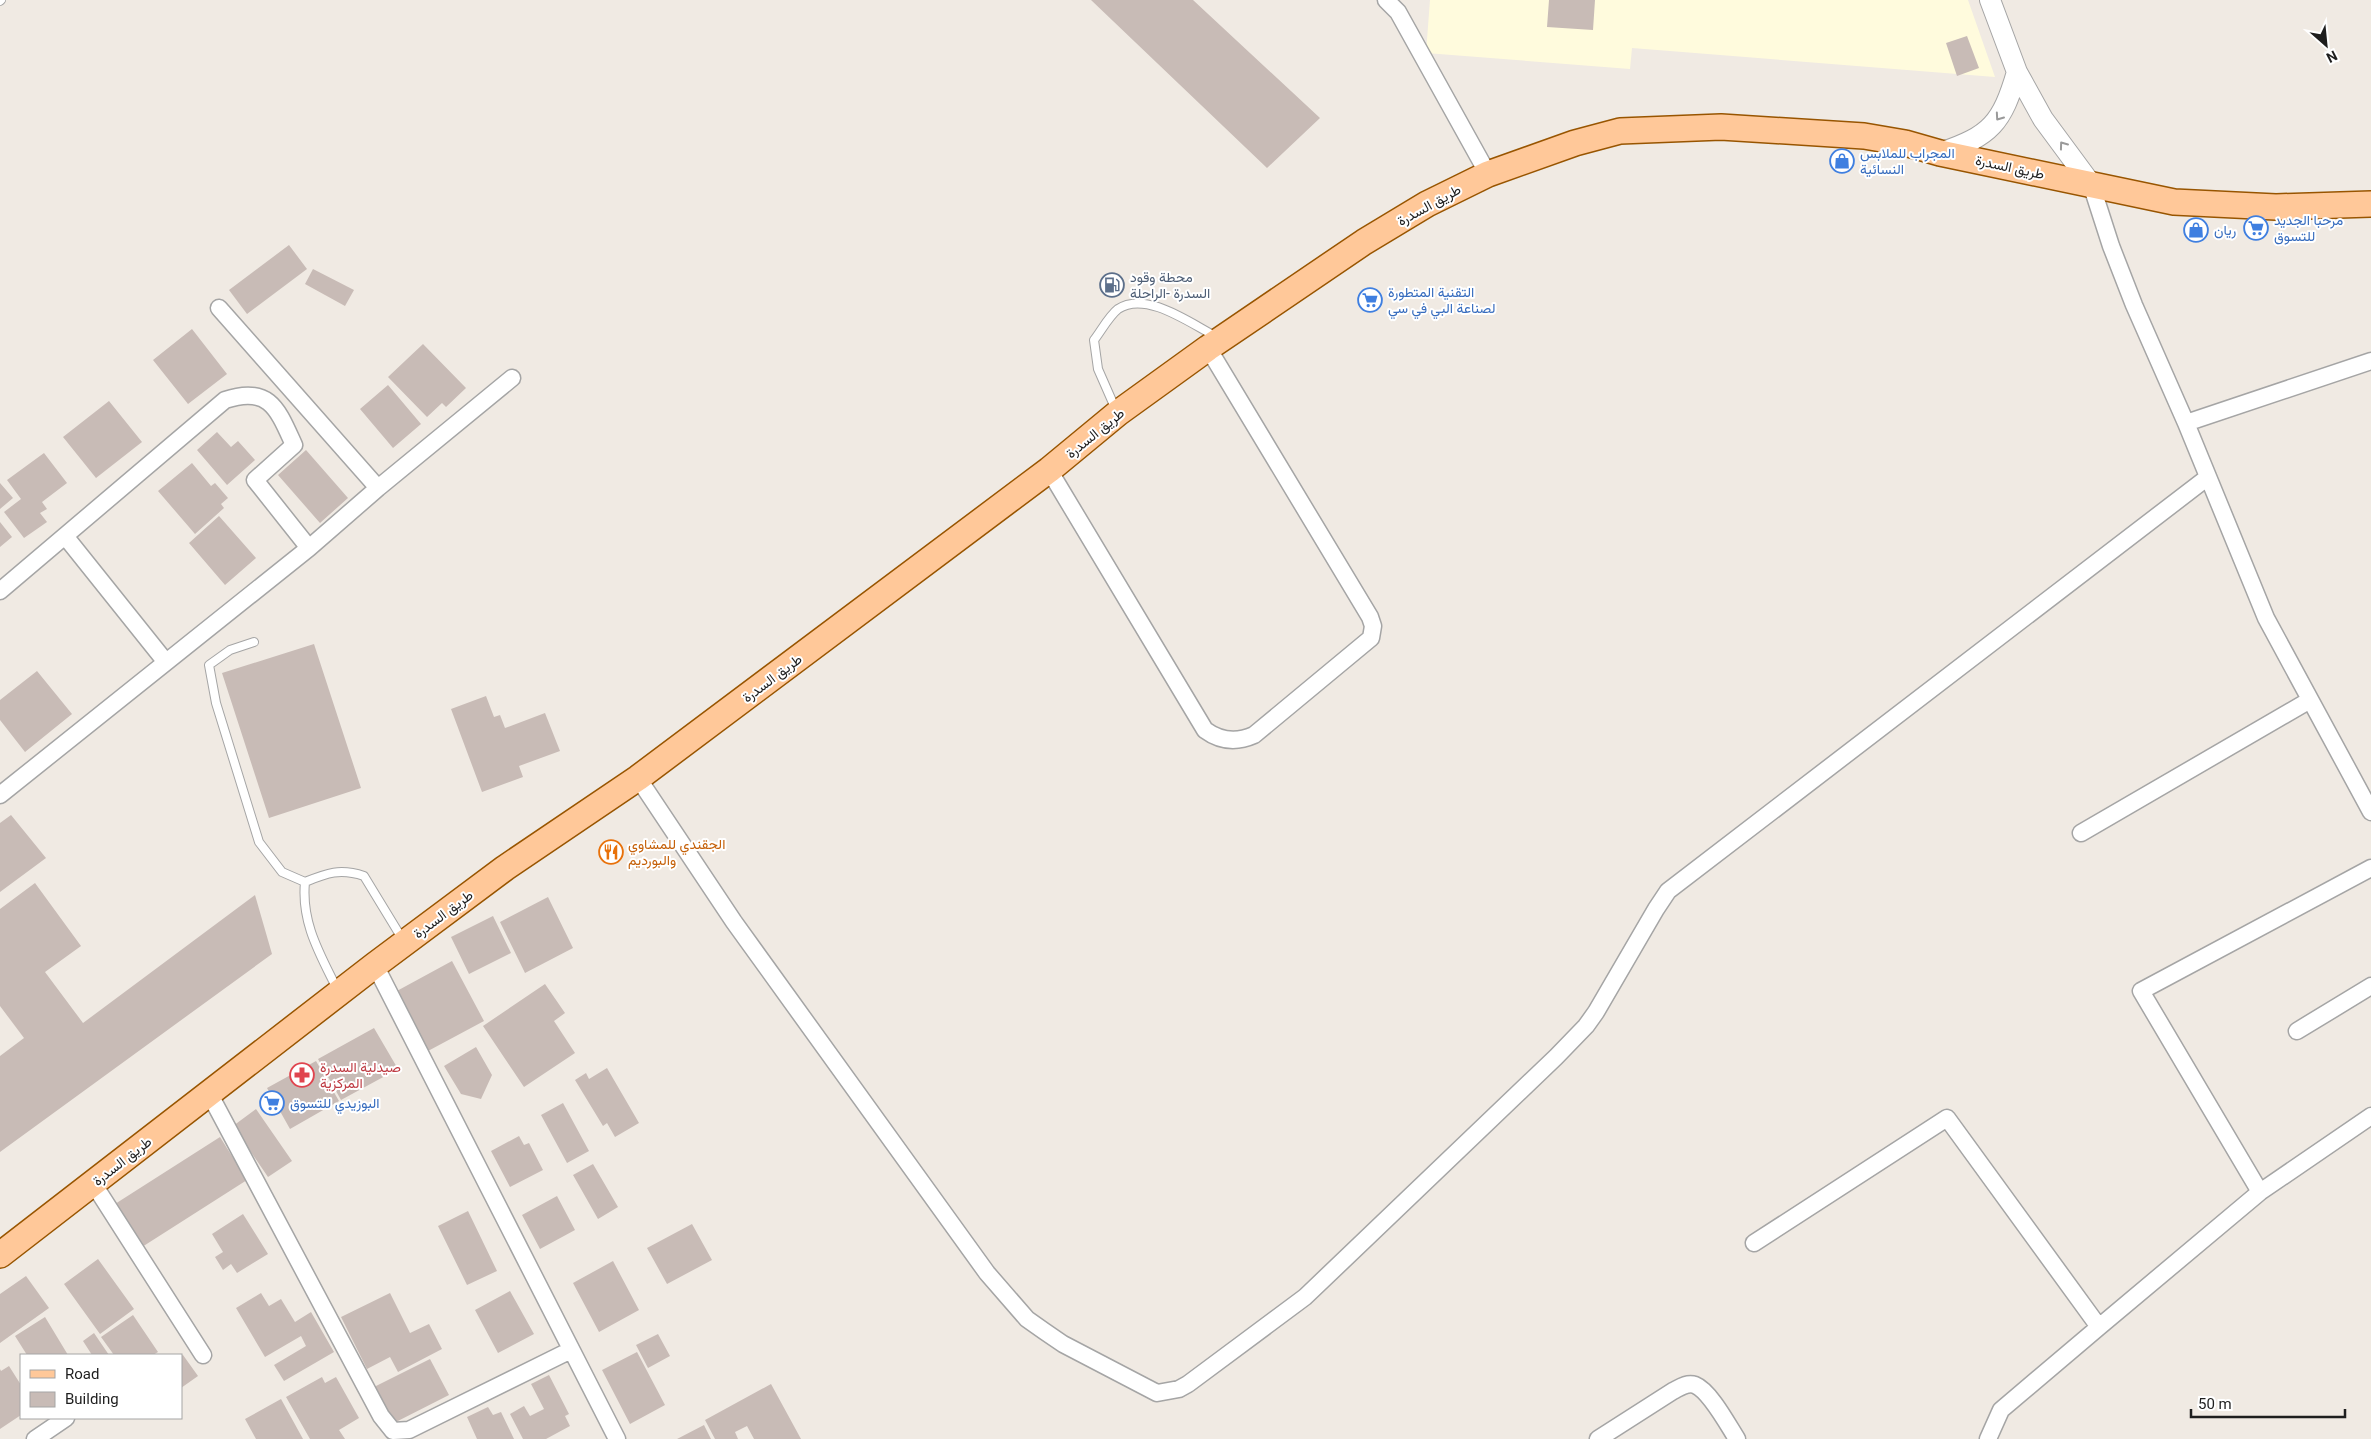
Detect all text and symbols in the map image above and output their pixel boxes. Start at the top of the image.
north arrow [2301,20,2351,70]
text: N [2324,47,2340,66]
one-way arrow [1996,111,2005,121]
one-way arrow [2060,142,2068,151]
place label: المجراب للملابس النسائية [1860,145,1955,177]
shop icon: المجراب للملابس النسائية [1829,148,1855,174]
street label: طريق السدرة [1974,152,2046,183]
street label: طريق السدرة [1395,181,1464,230]
place label: مرحبا الجديد للتسوق [2274,212,2343,245]
supermarket icon: مرحبا الجديد للتسوق [2243,215,2269,241]
shop icon: ريان [2183,217,2209,243]
place label: ريان [2214,222,2237,239]
place label: محطة وقود السدرة -الراحلة [1130,269,1210,302]
fuel station icon: محطة وقود السدرة -الراحلة [1099,272,1125,298]
place label: التقنية المتطورة لصناعة البي في سي [1388,284,1496,320]
supermarket icon: التقنية المتطورة لصناعة البي في سي [1357,287,1383,313]
street label: طريق السدرة [1063,405,1128,462]
street label: طريق السدرة [739,651,805,706]
place label: الجقندي للمشاوي والبورديم [628,836,725,869]
restaurant icon: الجقندي للمشاوي والبورديم [598,839,624,865]
street label: طريق السدرة [410,887,476,942]
place label: صيدلية السدرة المركزية [320,1059,401,1092]
pharmacy icon: صيدلية السدرة المركزية [289,1062,315,1088]
supermarket icon: البوزيدي للتسوق [259,1090,285,1116]
place label: البوزيدي للتسوق [290,1095,380,1115]
street label: طريق السدرة [90,1133,155,1190]
legend [20,1354,182,1419]
text: Road [65,1365,99,1383]
scale bar [2191,1386,2345,1418]
text: Building [65,1390,119,1408]
text: 50 m [2198,1395,2232,1413]

